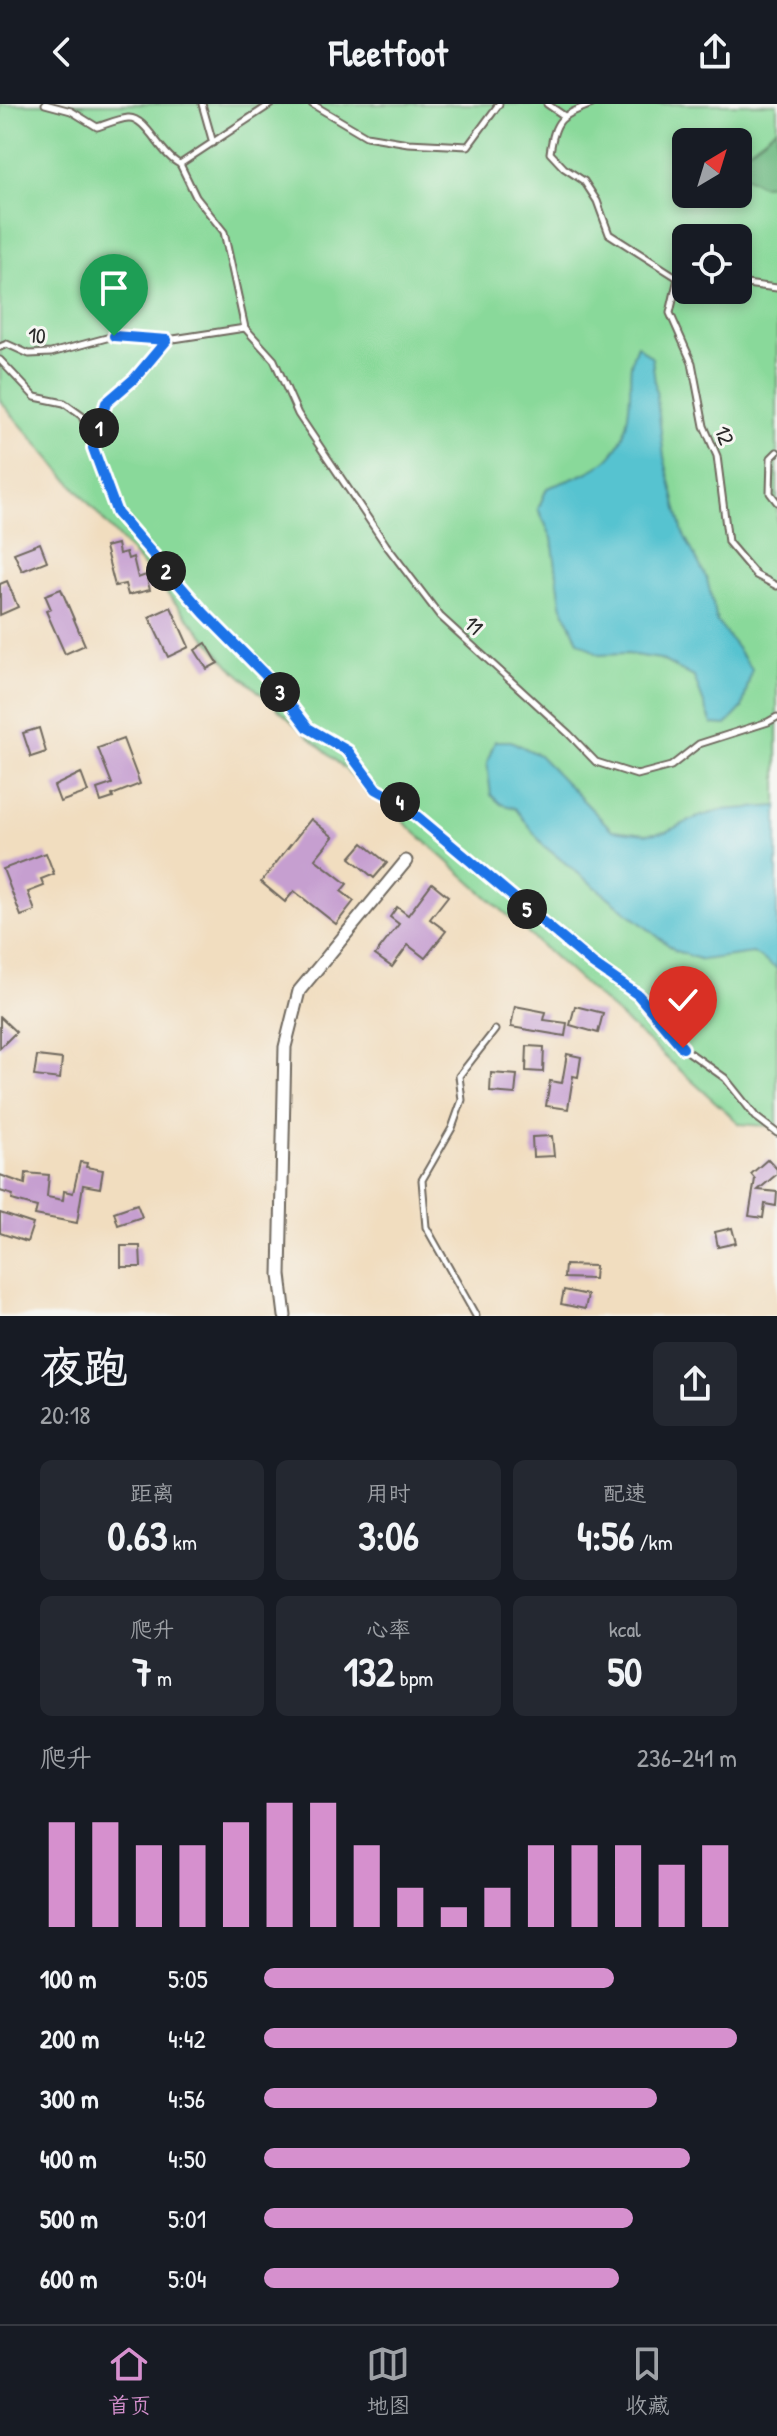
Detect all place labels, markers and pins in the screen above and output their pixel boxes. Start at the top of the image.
pin [80,254,148,336]
pin: 1 [79,408,119,448]
pin: 2 [146,551,186,591]
pin: 3 [260,672,300,712]
pin: 4 [380,782,420,822]
pin: 5 [507,889,547,929]
pin [649,966,717,1048]

